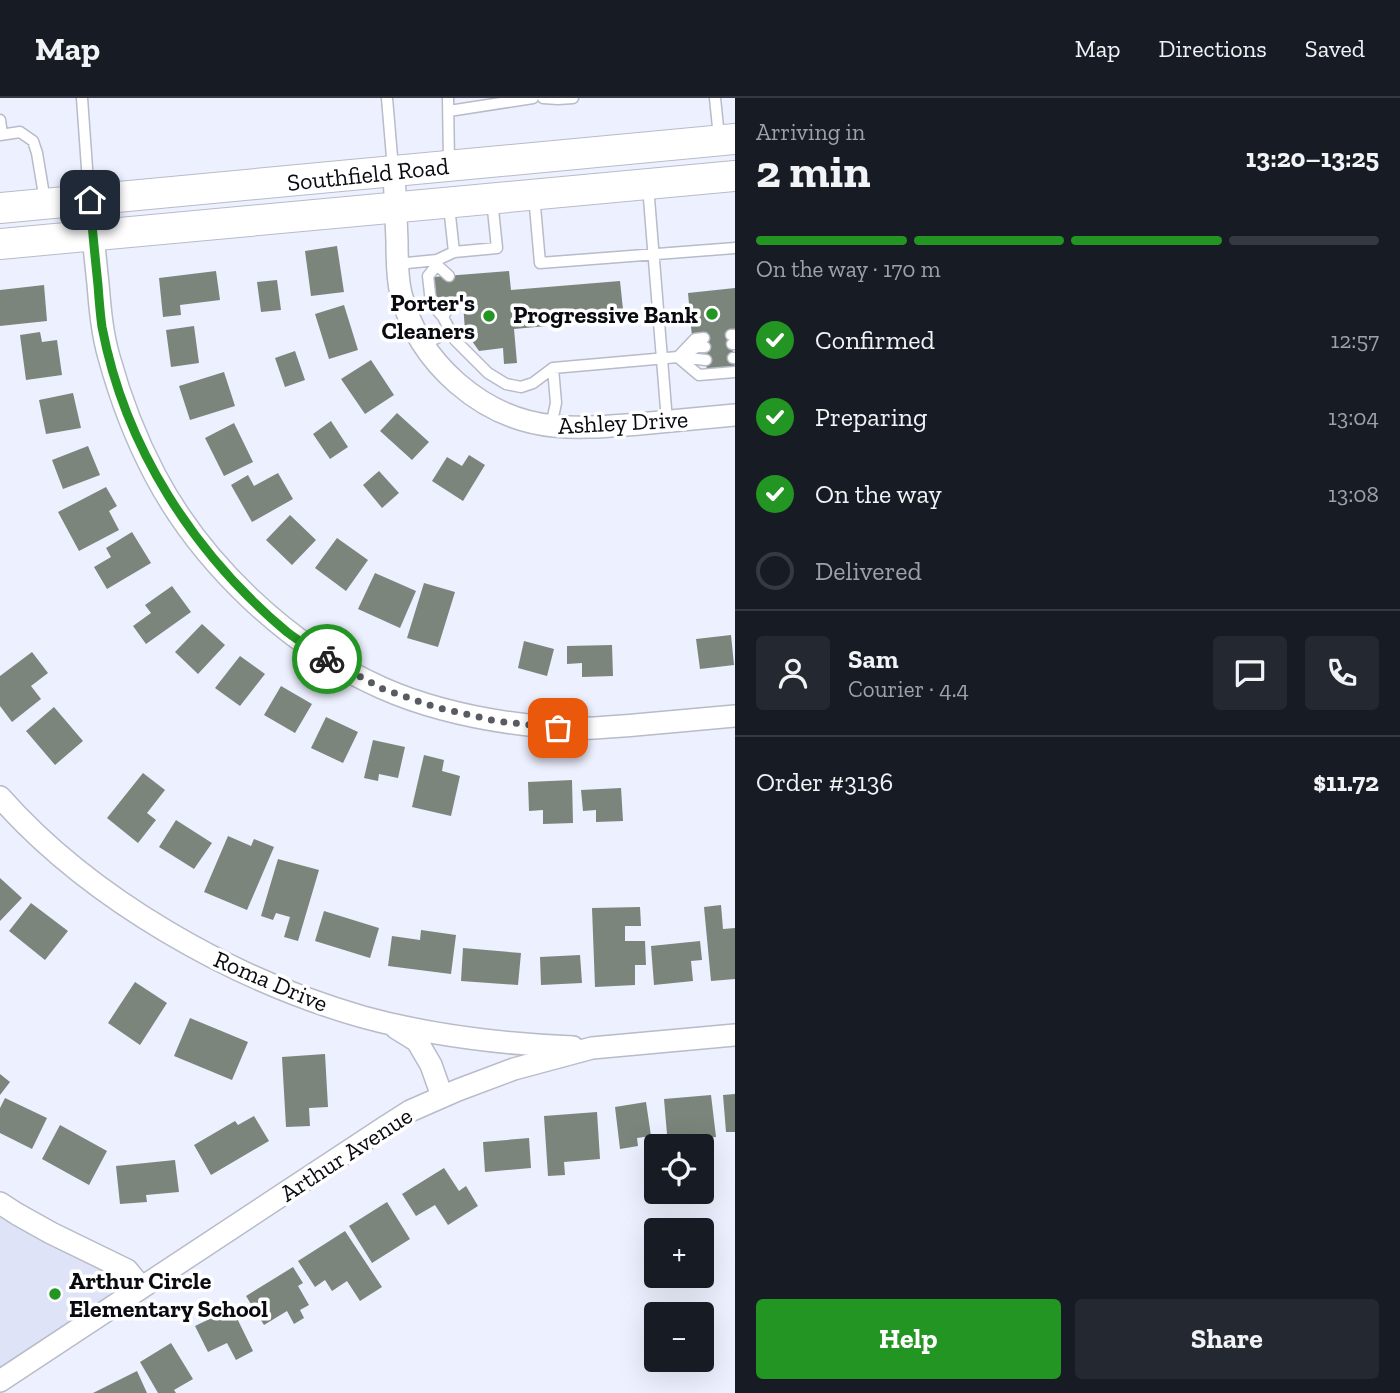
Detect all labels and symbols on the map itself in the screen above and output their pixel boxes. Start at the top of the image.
street label: Southfield Road [286,151,450,197]
pin [60,170,120,230]
place label: Porter's Cleaners [382,288,475,345]
place label: Progressive Bank [513,300,698,329]
marker: Progressive Bank [704,306,720,322]
marker: Porter's Cleaners [481,308,497,324]
street label: Ashley Drive [557,404,689,440]
courier [292,624,362,694]
pin [528,698,588,758]
street label: Roma Drive [210,944,332,1018]
street label: Arthur Avenue [274,1100,418,1208]
place label: Arthur Circle Elementary School [69,1266,268,1323]
marker: Arthur Circle Elementary School [47,1286,63,1302]

